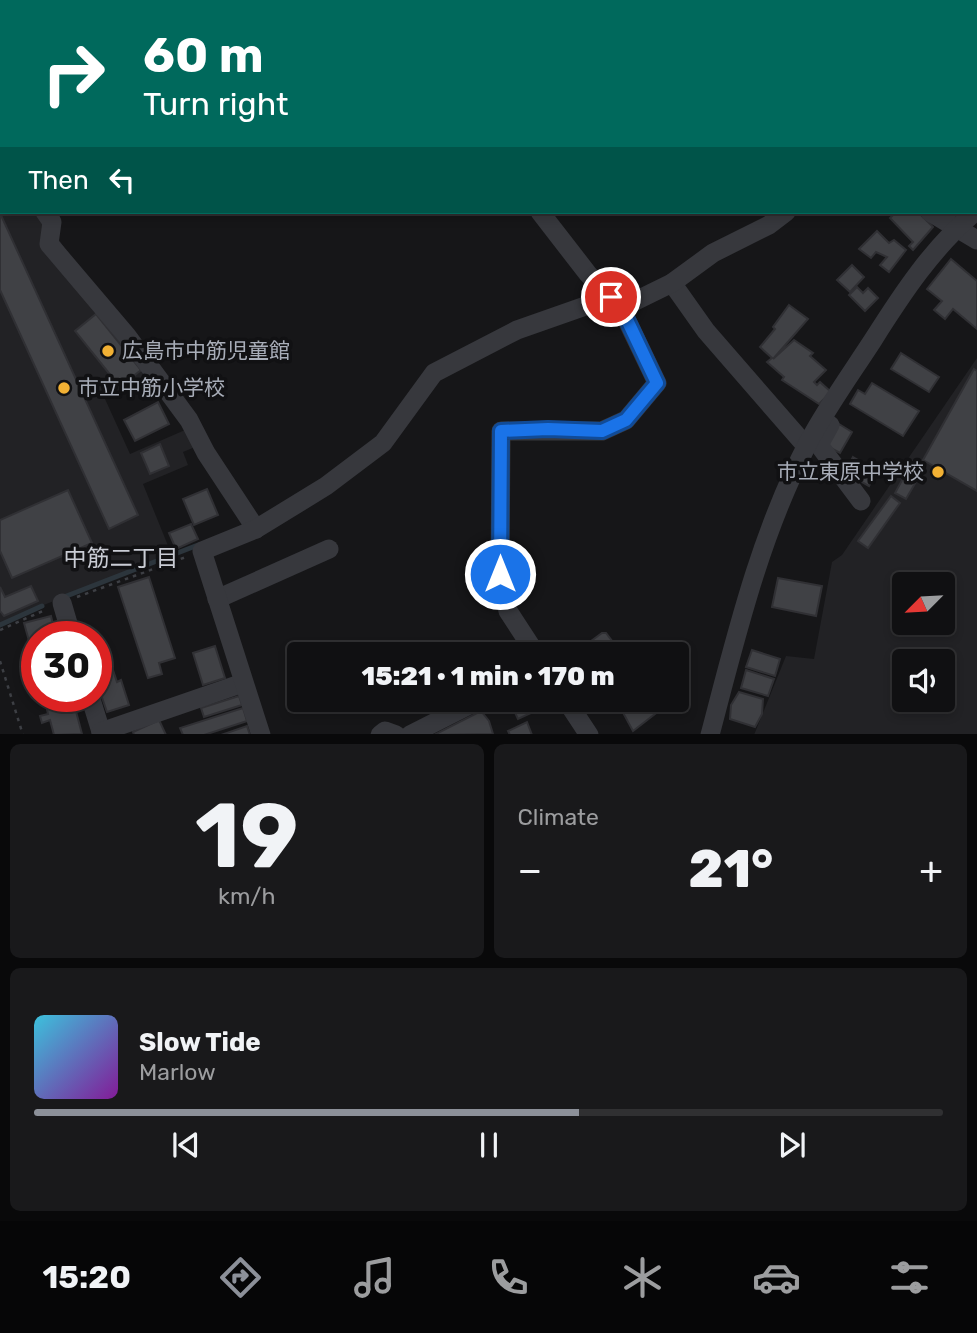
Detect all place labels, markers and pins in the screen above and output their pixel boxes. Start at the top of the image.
pin [581,267,641,327]
place label: 広島市中筋児童館 [122,338,290,363]
marker: 広島市中筋児童館 [100,343,116,359]
place label: 市立中筋小学校 [78,375,225,400]
marker: 市立中筋小学校 [56,380,72,396]
place label: 市立東原中学校 [777,459,924,484]
marker: 市立東原中学校 [930,464,946,480]

